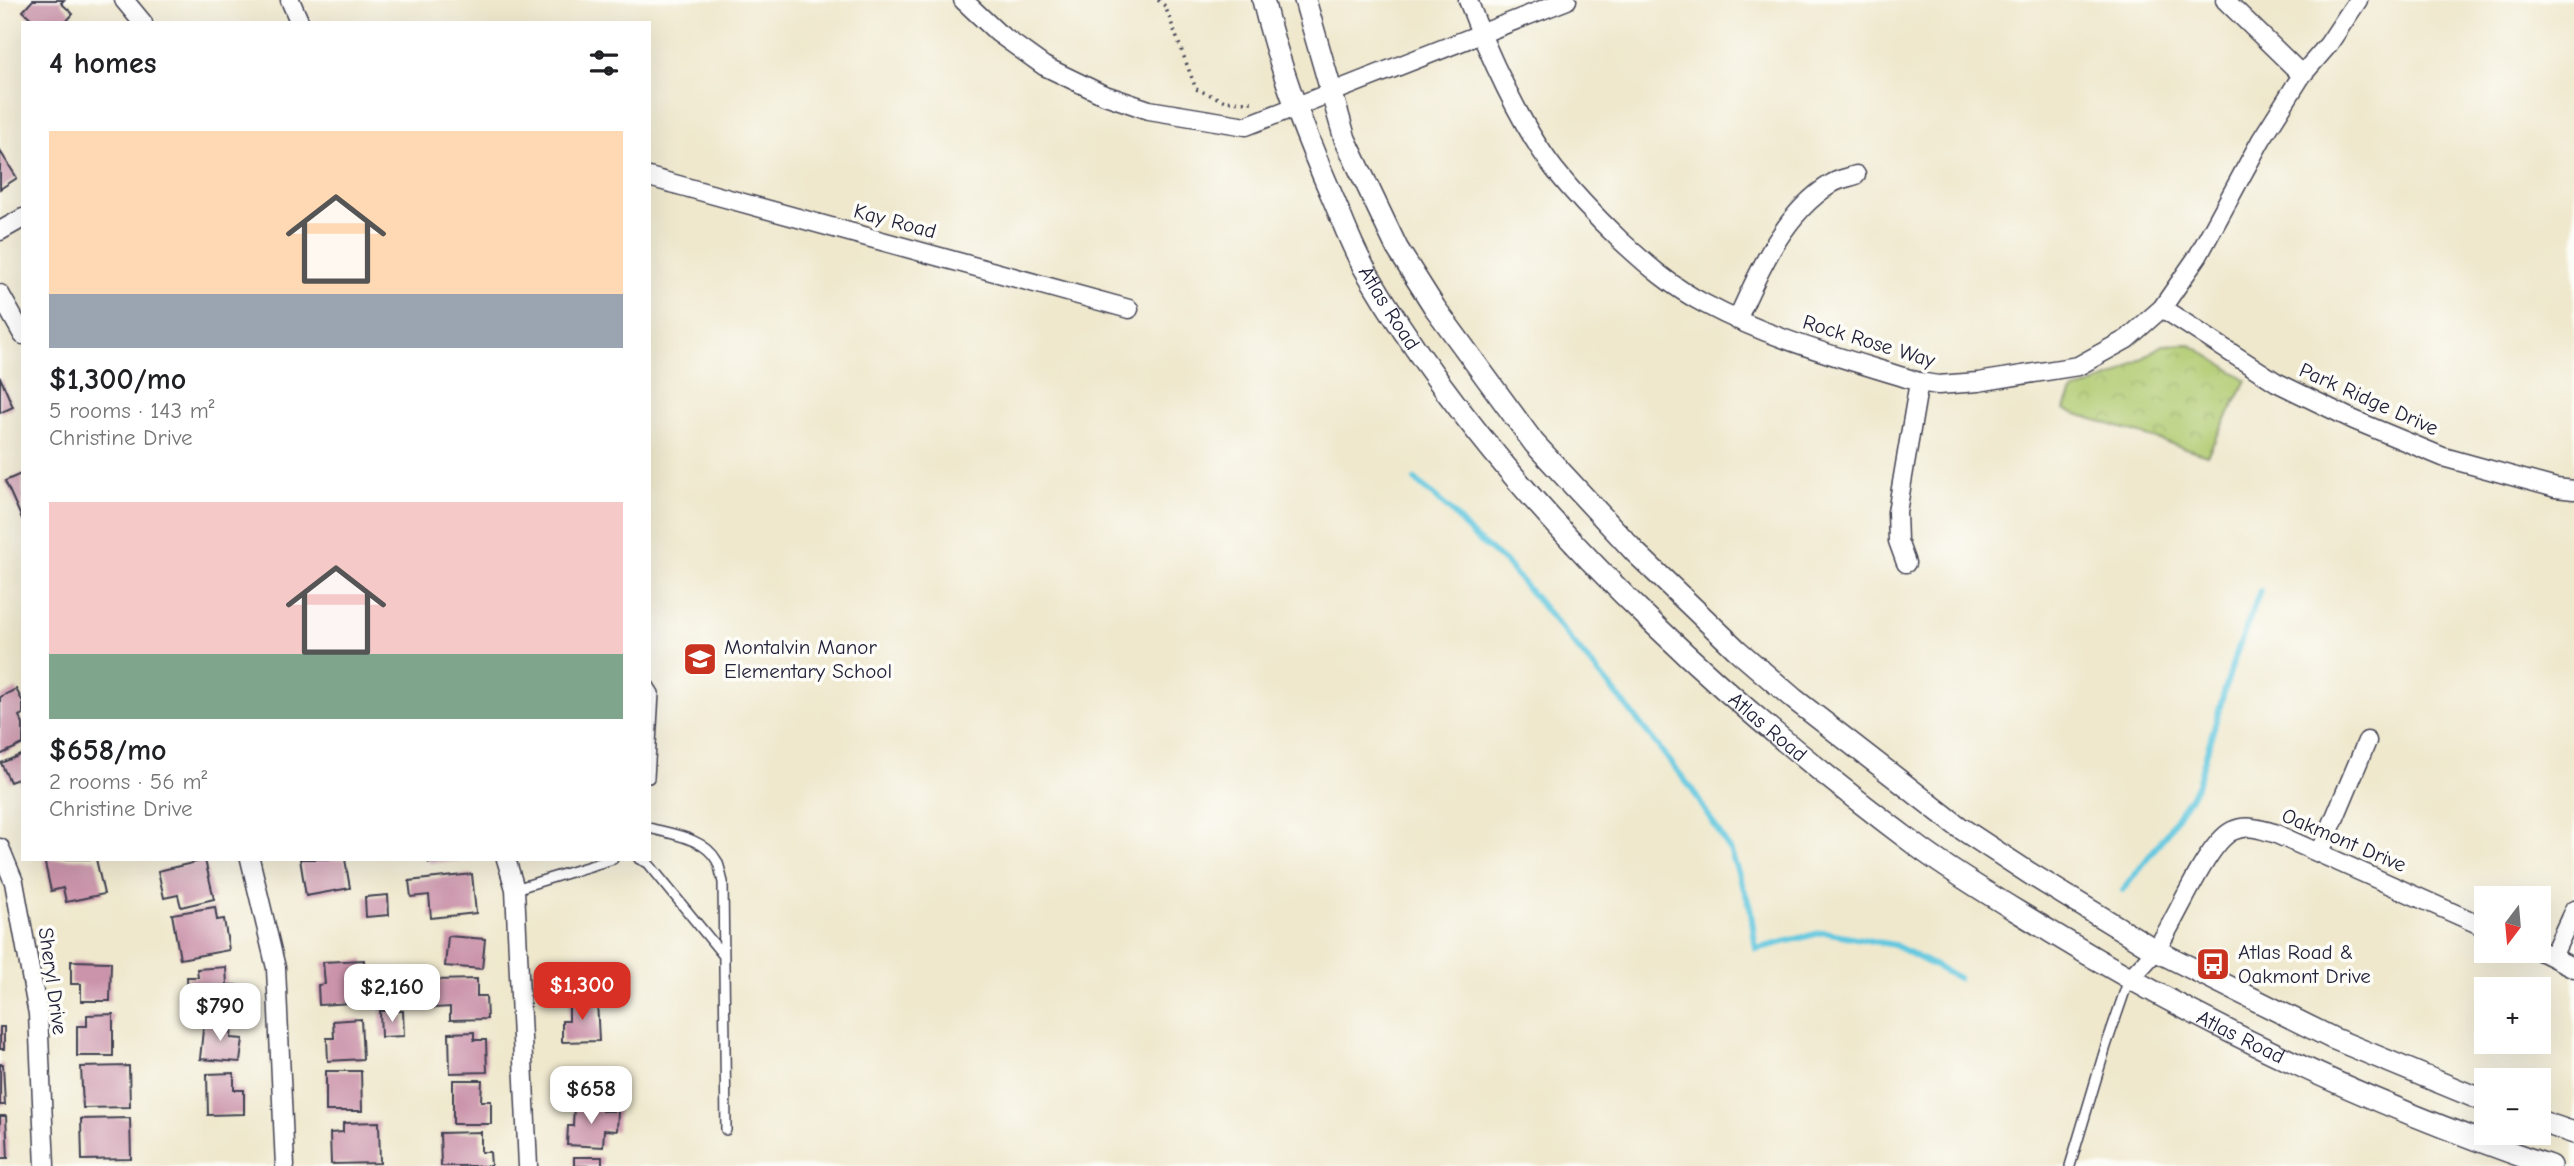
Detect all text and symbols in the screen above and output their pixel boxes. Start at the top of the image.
icon: filters [585,44,623,82]
text: 4 homes [49,46,156,81]
icon: home [273,176,399,302]
street label: Kay Road [851,198,939,244]
street label: Atlas Road [1354,262,1425,354]
street label: Rock Rose Way [1800,309,1939,373]
street label: Park Ridge Drive [2296,358,2442,440]
text: $1,300/mo [49,362,186,397]
text: 5 rooms · 143 m² [49,397,215,424]
text: Christine Drive [49,424,193,451]
icon: home [273,547,399,673]
place label: Montalvin Manor Elementary School [724,635,892,683]
school or university icon: Montalvin Manor Elementary School [681,640,719,678]
street label: Atlas Road [1724,687,1812,767]
text: $658/mo [49,733,167,768]
text: 2 rooms · 56 m² [49,768,207,795]
text: Christine Drive [49,795,193,822]
street label: Oakmont Drive [2278,803,2410,877]
north arrow [2474,886,2552,962]
map controls [2474,886,2551,1145]
street label: Sheryl Drive [34,926,72,1036]
place label: Atlas Road & Oakmont Drive [2238,940,2371,988]
bus stop icon: Atlas Road & Oakmont Drive [2194,945,2232,983]
pin: $1,300 [525,962,639,1022]
pin: $2,160 [335,964,449,1024]
text: $1,300 [550,971,614,998]
text: $2,160 [360,973,424,1000]
button: + [2474,977,2551,1054]
pin: $790 [179,984,261,1043]
text: $790 [196,992,244,1019]
street label: Atlas Road [2193,1005,2288,1069]
pin: $658 [550,1066,632,1126]
button: − [2474,1068,2551,1145]
text: $658 [566,1075,616,1102]

